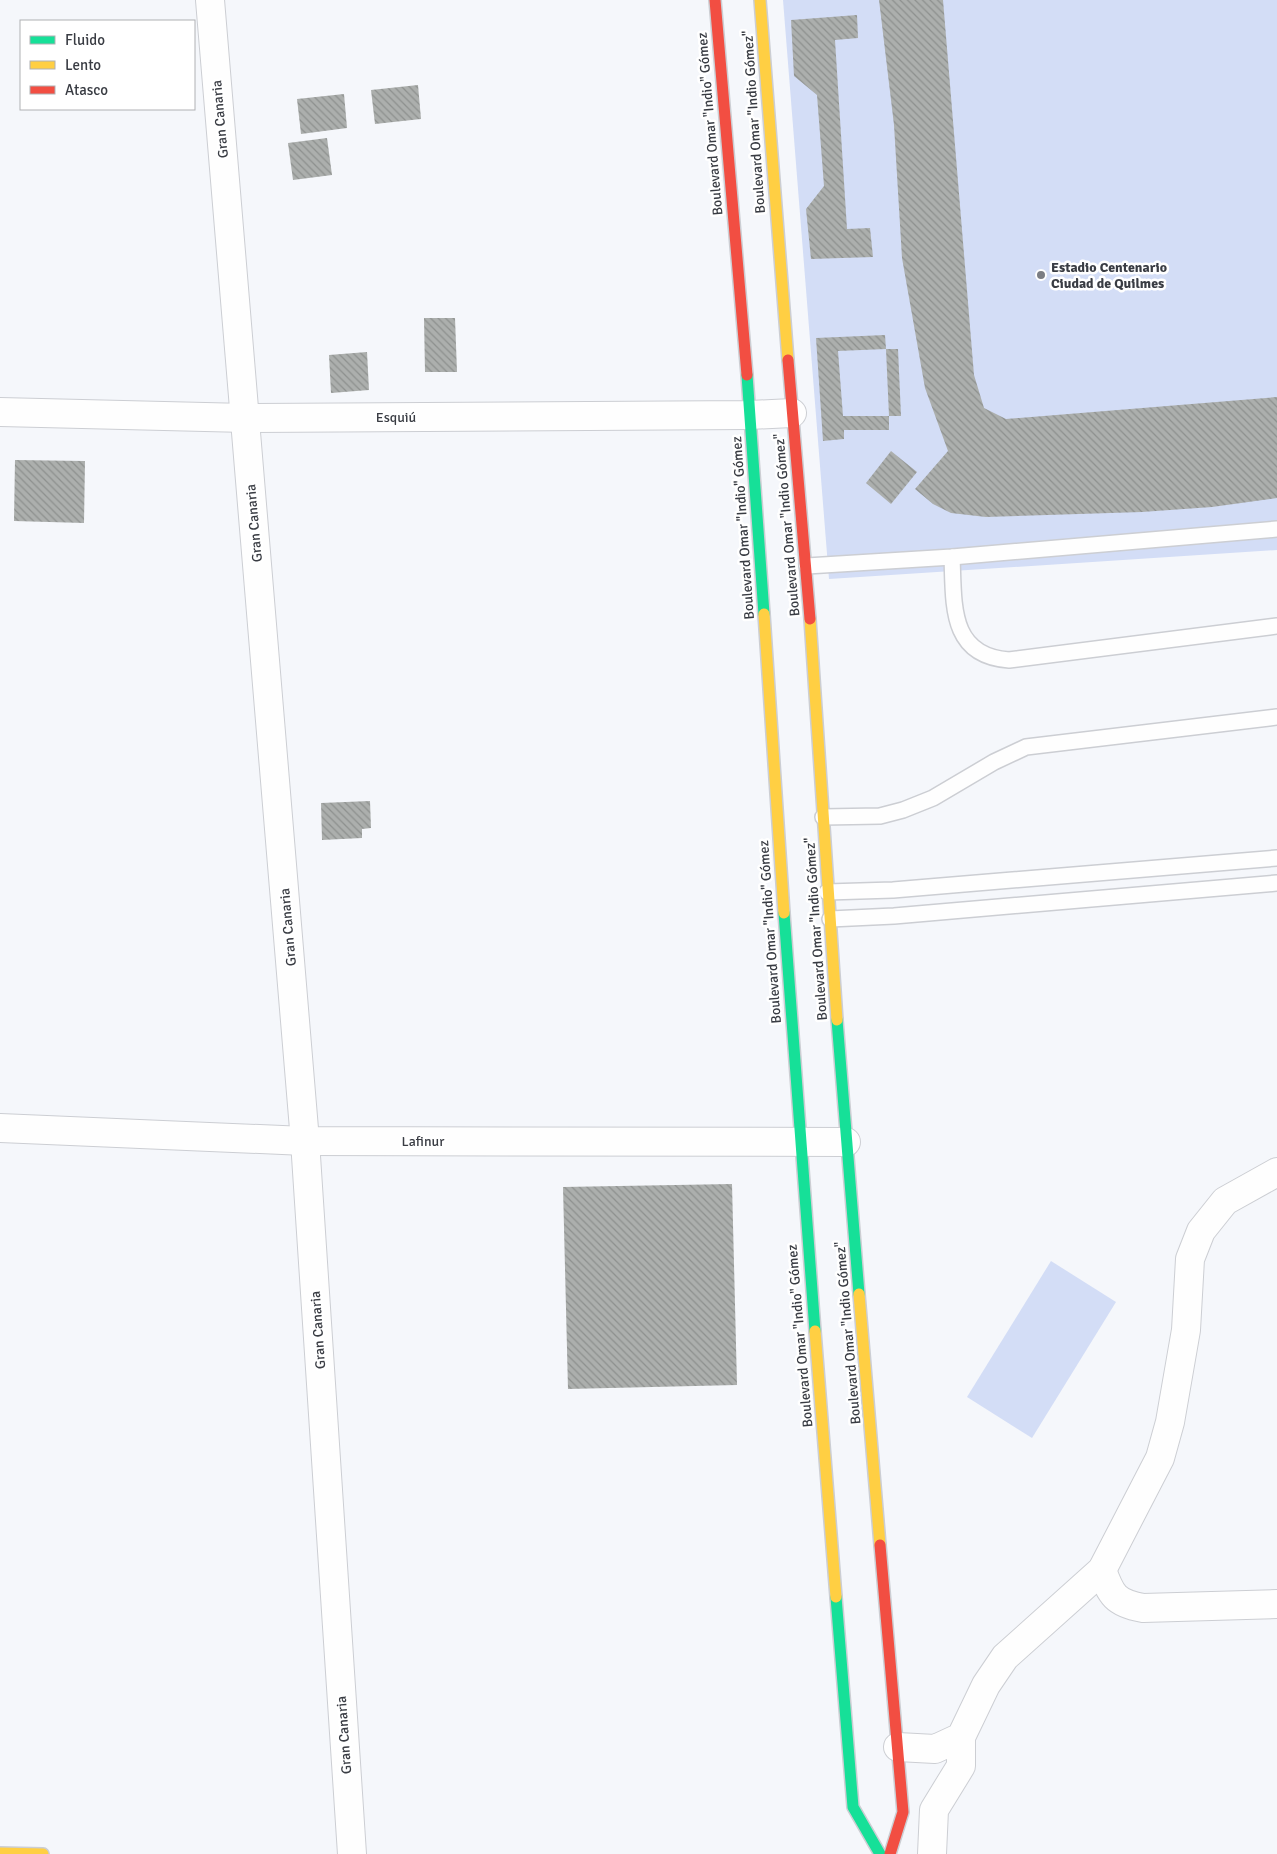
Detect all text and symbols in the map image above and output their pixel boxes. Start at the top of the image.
legend [20,20,195,110]
street label: Boulevard Omar "Indio Gómez" [739,30,769,214]
text: Fluido [65,31,105,49]
street label: Boulevard Omar "Indio" Gómez [694,32,726,216]
text: Lento [65,56,101,74]
street label: Gran Canaria [208,79,232,159]
text: Atasco [65,81,108,99]
place label: Estadio Centenario Ciudad de Quilmes [1051,259,1167,292]
marker: Estadio Centenario Ciudad de Quilmes [1035,269,1047,281]
street label: Esquiú [376,409,416,426]
street label: Boulevard Omar "Indio Gómez" [771,433,803,617]
street label: Boulevard Omar "Indio" Gómez [728,436,758,620]
street label: Gran Canaria [242,483,266,563]
street label: Boulevard Omar "Indio Gómez" [801,837,831,1021]
street label: Boulevard Omar "Indio" Gómez [755,840,785,1024]
street label: Gran Canaria [276,887,300,967]
street label: Lafinur [402,1133,445,1150]
street label: Boulevard Omar "Indio Gómez" [832,1241,864,1425]
street label: Boulevard Omar "Indio" Gómez [784,1244,816,1428]
street label: Gran Canaria [307,1290,329,1370]
street label: Gran Canaria [333,1695,355,1775]

